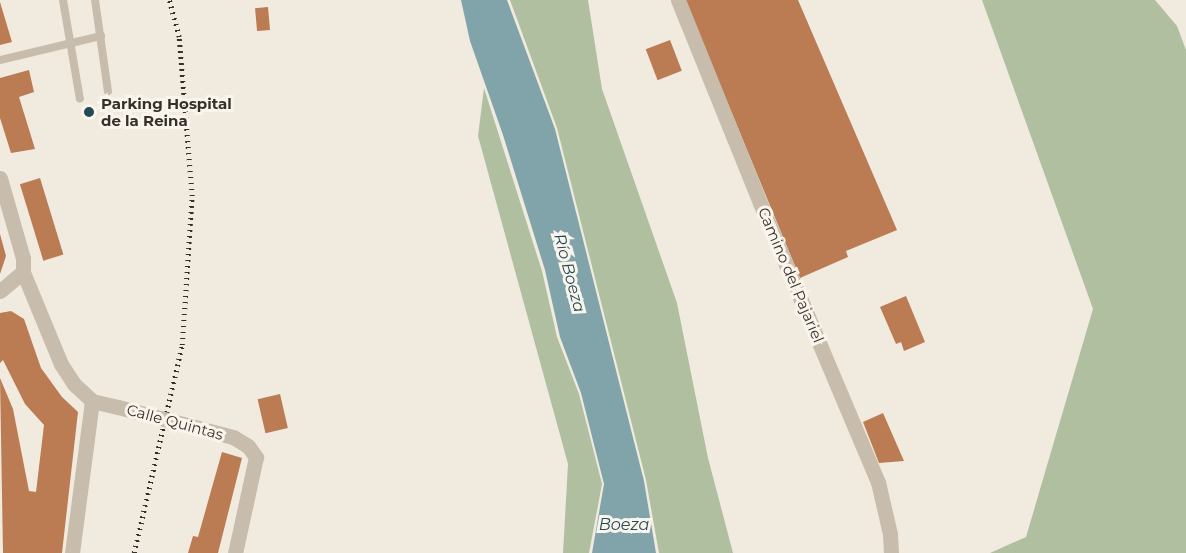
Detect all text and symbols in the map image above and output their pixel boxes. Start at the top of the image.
place label: Parking Hospital de la Reina [101,94,232,129]
marker: Parking Hospital de la Reina [82,105,96,119]
street label: Camino del Pajariel [754,205,828,345]
water label: Río Boeza [549,232,589,314]
street label: Calle Quintas [125,400,225,444]
water label: Boeza [599,515,649,535]

